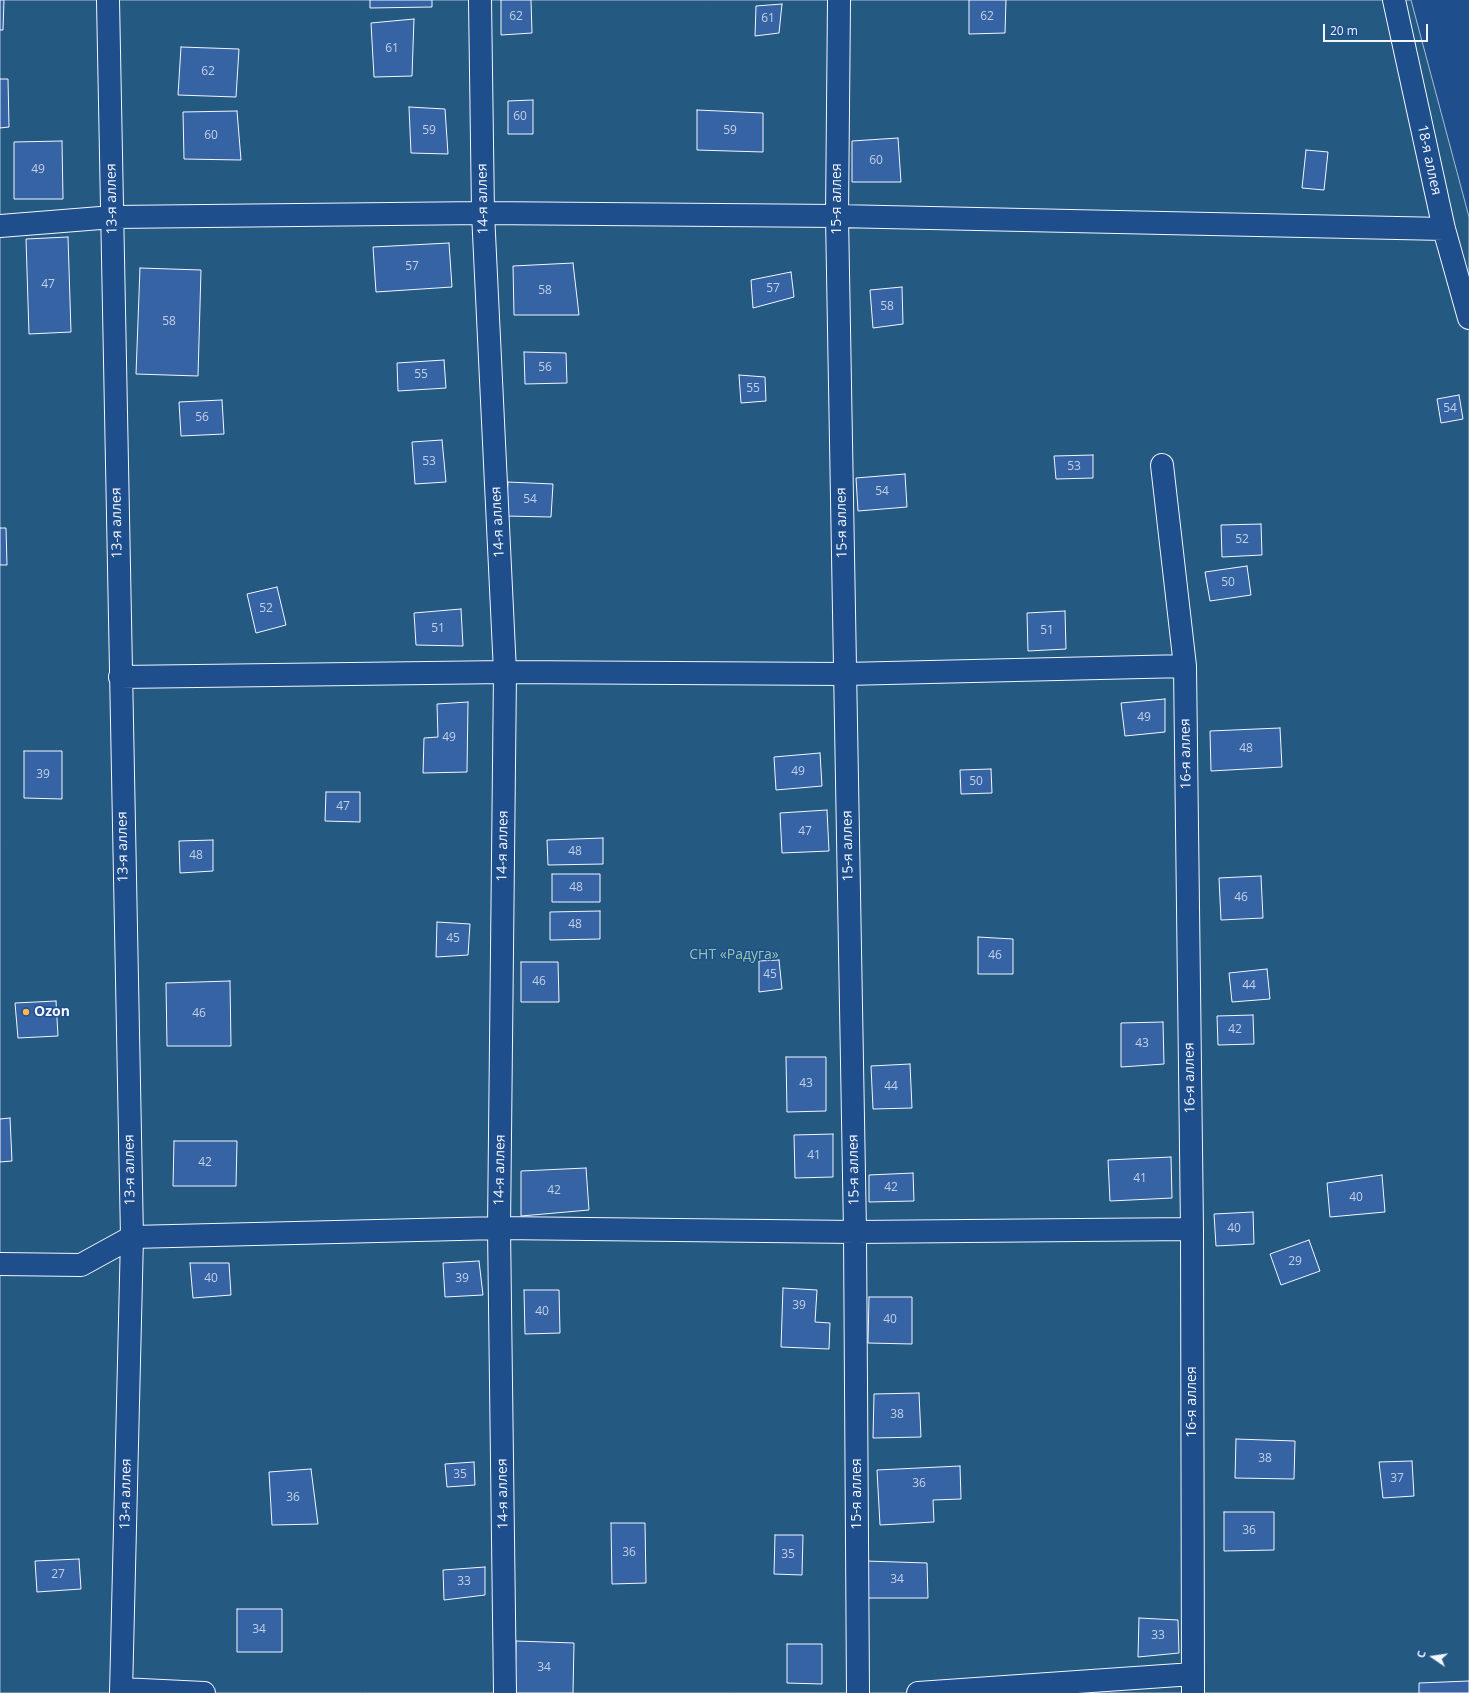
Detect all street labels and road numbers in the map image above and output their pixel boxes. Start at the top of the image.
street label: 18-я аллея [1413,123,1445,197]
street label: 13-я аллея [103,163,121,235]
street label: 14-я аллея [474,163,492,235]
street label: 15-я аллея [829,163,845,235]
street label: 14-я аллея [488,486,508,558]
street label: 13-я аллея [108,487,126,559]
street label: 15-я аллея [833,487,851,559]
street label: 16-я аллея [1177,718,1195,790]
street label: 14-я аллея [494,810,512,882]
street label: 15-я аллея [839,810,857,882]
street label: 13-я аллея [114,811,132,883]
street label: 16-я аллея [1181,1042,1199,1114]
street label: 13-я аллея [121,1134,139,1206]
street label: 14-я аллея [491,1134,509,1206]
street label: 15-я аллея [845,1134,863,1206]
street label: 16-я аллея [1184,1366,1200,1438]
street label: 13-я аллея [117,1458,135,1530]
street label: 14-я аллея [494,1458,512,1530]
street label: 15-я аллея [849,1458,865,1530]

